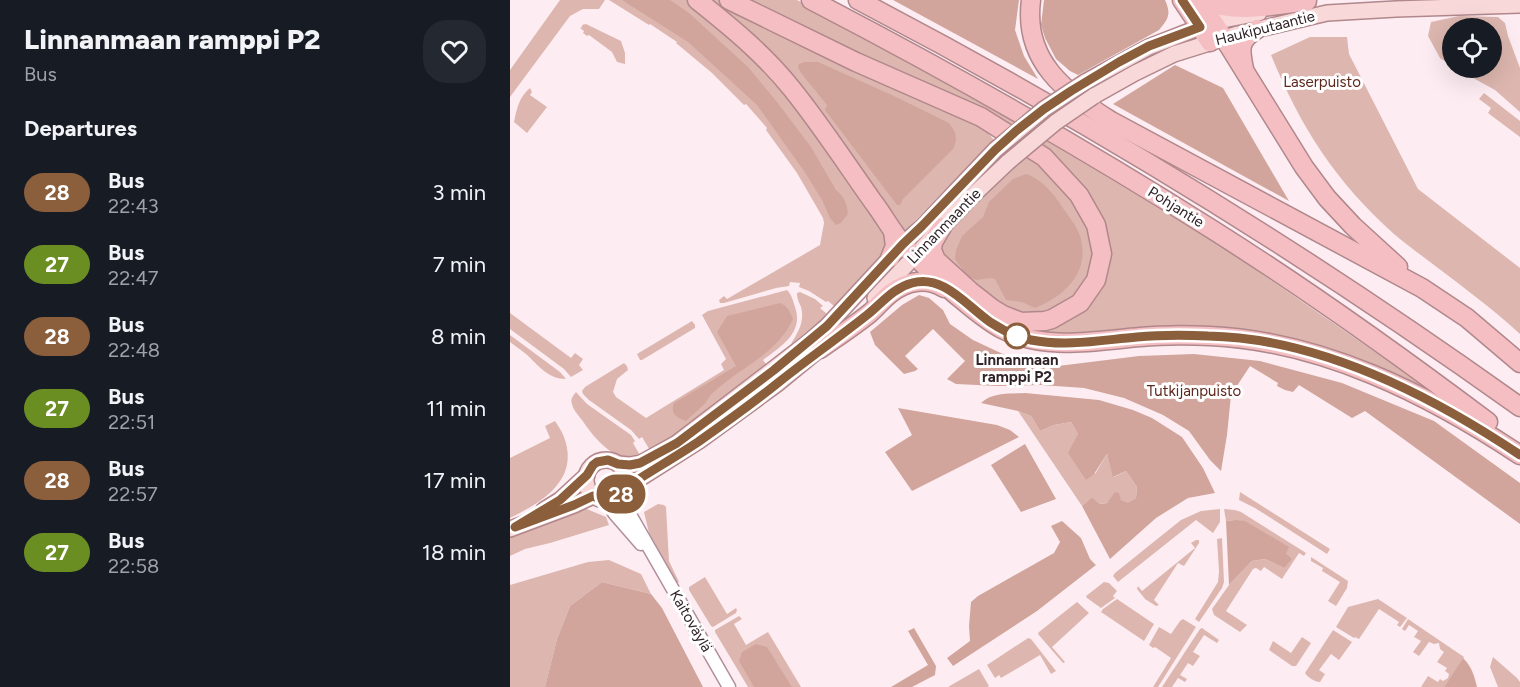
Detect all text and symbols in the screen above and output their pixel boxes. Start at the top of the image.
street label: Haukiputaantie [1213,7,1317,49]
map controls [1442,18,1502,78]
button: locate [1442,18,1502,78]
button: heart [423,20,486,83]
text: Linnanmaan ramppi P2 [24,22,321,56]
text: Bus [24,62,57,86]
park label: Laserpuisto [1283,73,1361,91]
text: Departures [24,115,137,142]
text: Bus [108,167,144,194]
text: 3 min [432,179,486,206]
text: 28 [44,180,70,205]
street label: Pohjantie [1145,183,1207,231]
street label: Linnanmaantie [904,185,984,267]
text: 22:43 [108,194,159,218]
text: Bus [108,239,144,266]
text: 7 min [433,251,486,278]
text: 27 [45,252,69,277]
text: 22:47 [108,266,159,290]
text: Bus [108,311,144,338]
text: 8 min [431,323,486,350]
marker: Linnanmaan ramppi P2 [1004,323,1030,349]
text: 28 [44,324,70,349]
text: 22:48 [108,338,160,362]
place label: Linnanmaan ramppi P2 [975,351,1059,386]
park label: Tutkijanpuisto [1147,382,1242,400]
text: Bus [108,383,144,410]
text: 11 min [426,395,486,422]
text: 27 [45,396,69,421]
text: 22:51 [108,410,155,434]
text: Bus [108,455,144,482]
text: 17 min [424,467,486,494]
text: 28 [44,468,70,493]
line badge: 28 [594,474,648,514]
text: 22:57 [108,482,158,506]
text: 28 [608,482,634,507]
text: Bus [108,527,144,554]
text: 18 min [422,539,486,566]
text: 27 [45,540,69,565]
text: 22:58 [108,554,159,578]
street label: Kaitoväylä [666,587,716,655]

